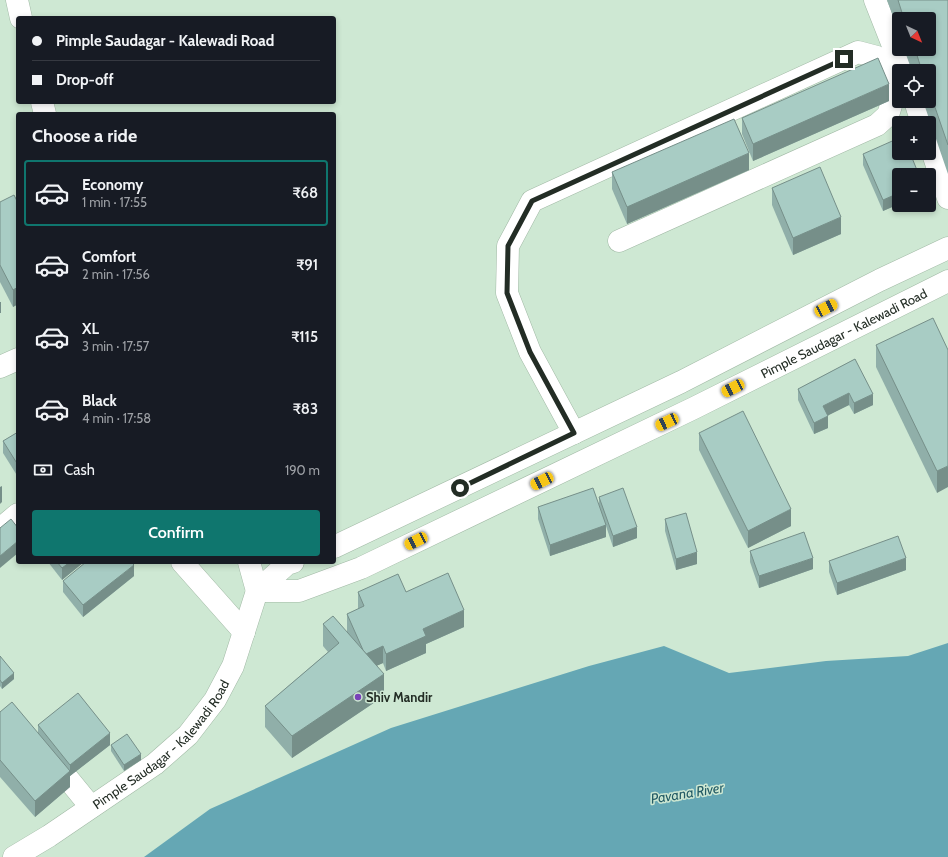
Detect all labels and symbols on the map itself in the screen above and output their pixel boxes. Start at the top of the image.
north arrow [892,12,936,56]
route end [835,50,853,68]
street label: Pimple Saudagar - Kalewadi Road [758,285,930,381]
car [813,297,839,319]
car [720,377,746,399]
car [654,411,680,433]
car [529,470,555,492]
route start [451,479,469,497]
car [403,530,429,552]
street label: Pimple Saudagar - Kalewadi Road [89,677,232,812]
place label: Shiv Mandir [366,689,433,705]
marker: Shiv Mandir [353,692,363,702]
water label: Pavana River [649,778,725,808]

